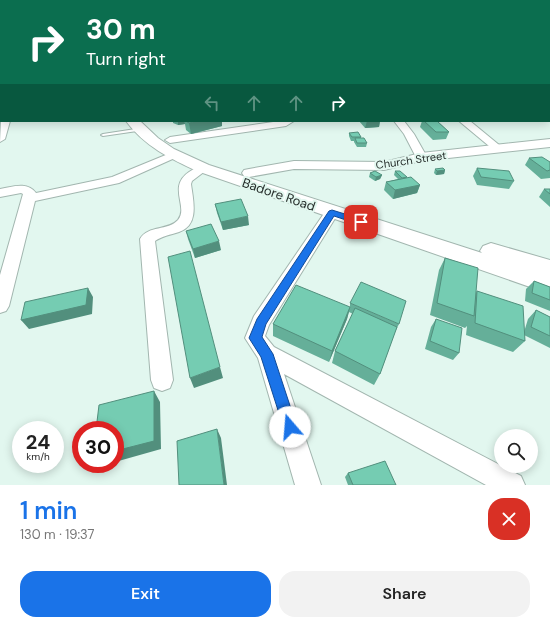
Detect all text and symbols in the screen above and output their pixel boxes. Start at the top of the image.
text: 30 m [86,11,156,48]
icon: right [20,16,72,68]
text: Turn right [86,47,166,71]
icon: left [201,92,223,114]
icon: ahead [243,92,265,114]
icon: ahead [285,92,307,114]
icon: right [327,92,349,114]
street label: Church Street [375,148,447,172]
street label: Badore Road [240,174,318,215]
pin [344,205,378,239]
icon: arrive [350,211,372,233]
position arrow [269,406,311,448]
speed limit sign: 30 [72,421,124,473]
text: 24 [26,429,50,455]
map controls [494,429,538,473]
button: search [494,429,538,473]
text: km/h [26,450,50,463]
text: 1 min [20,495,77,526]
button: close [488,498,530,540]
text: 130 m · 19:37 [20,526,94,543]
button: Exit [20,571,271,617]
button: Share [279,571,530,617]

